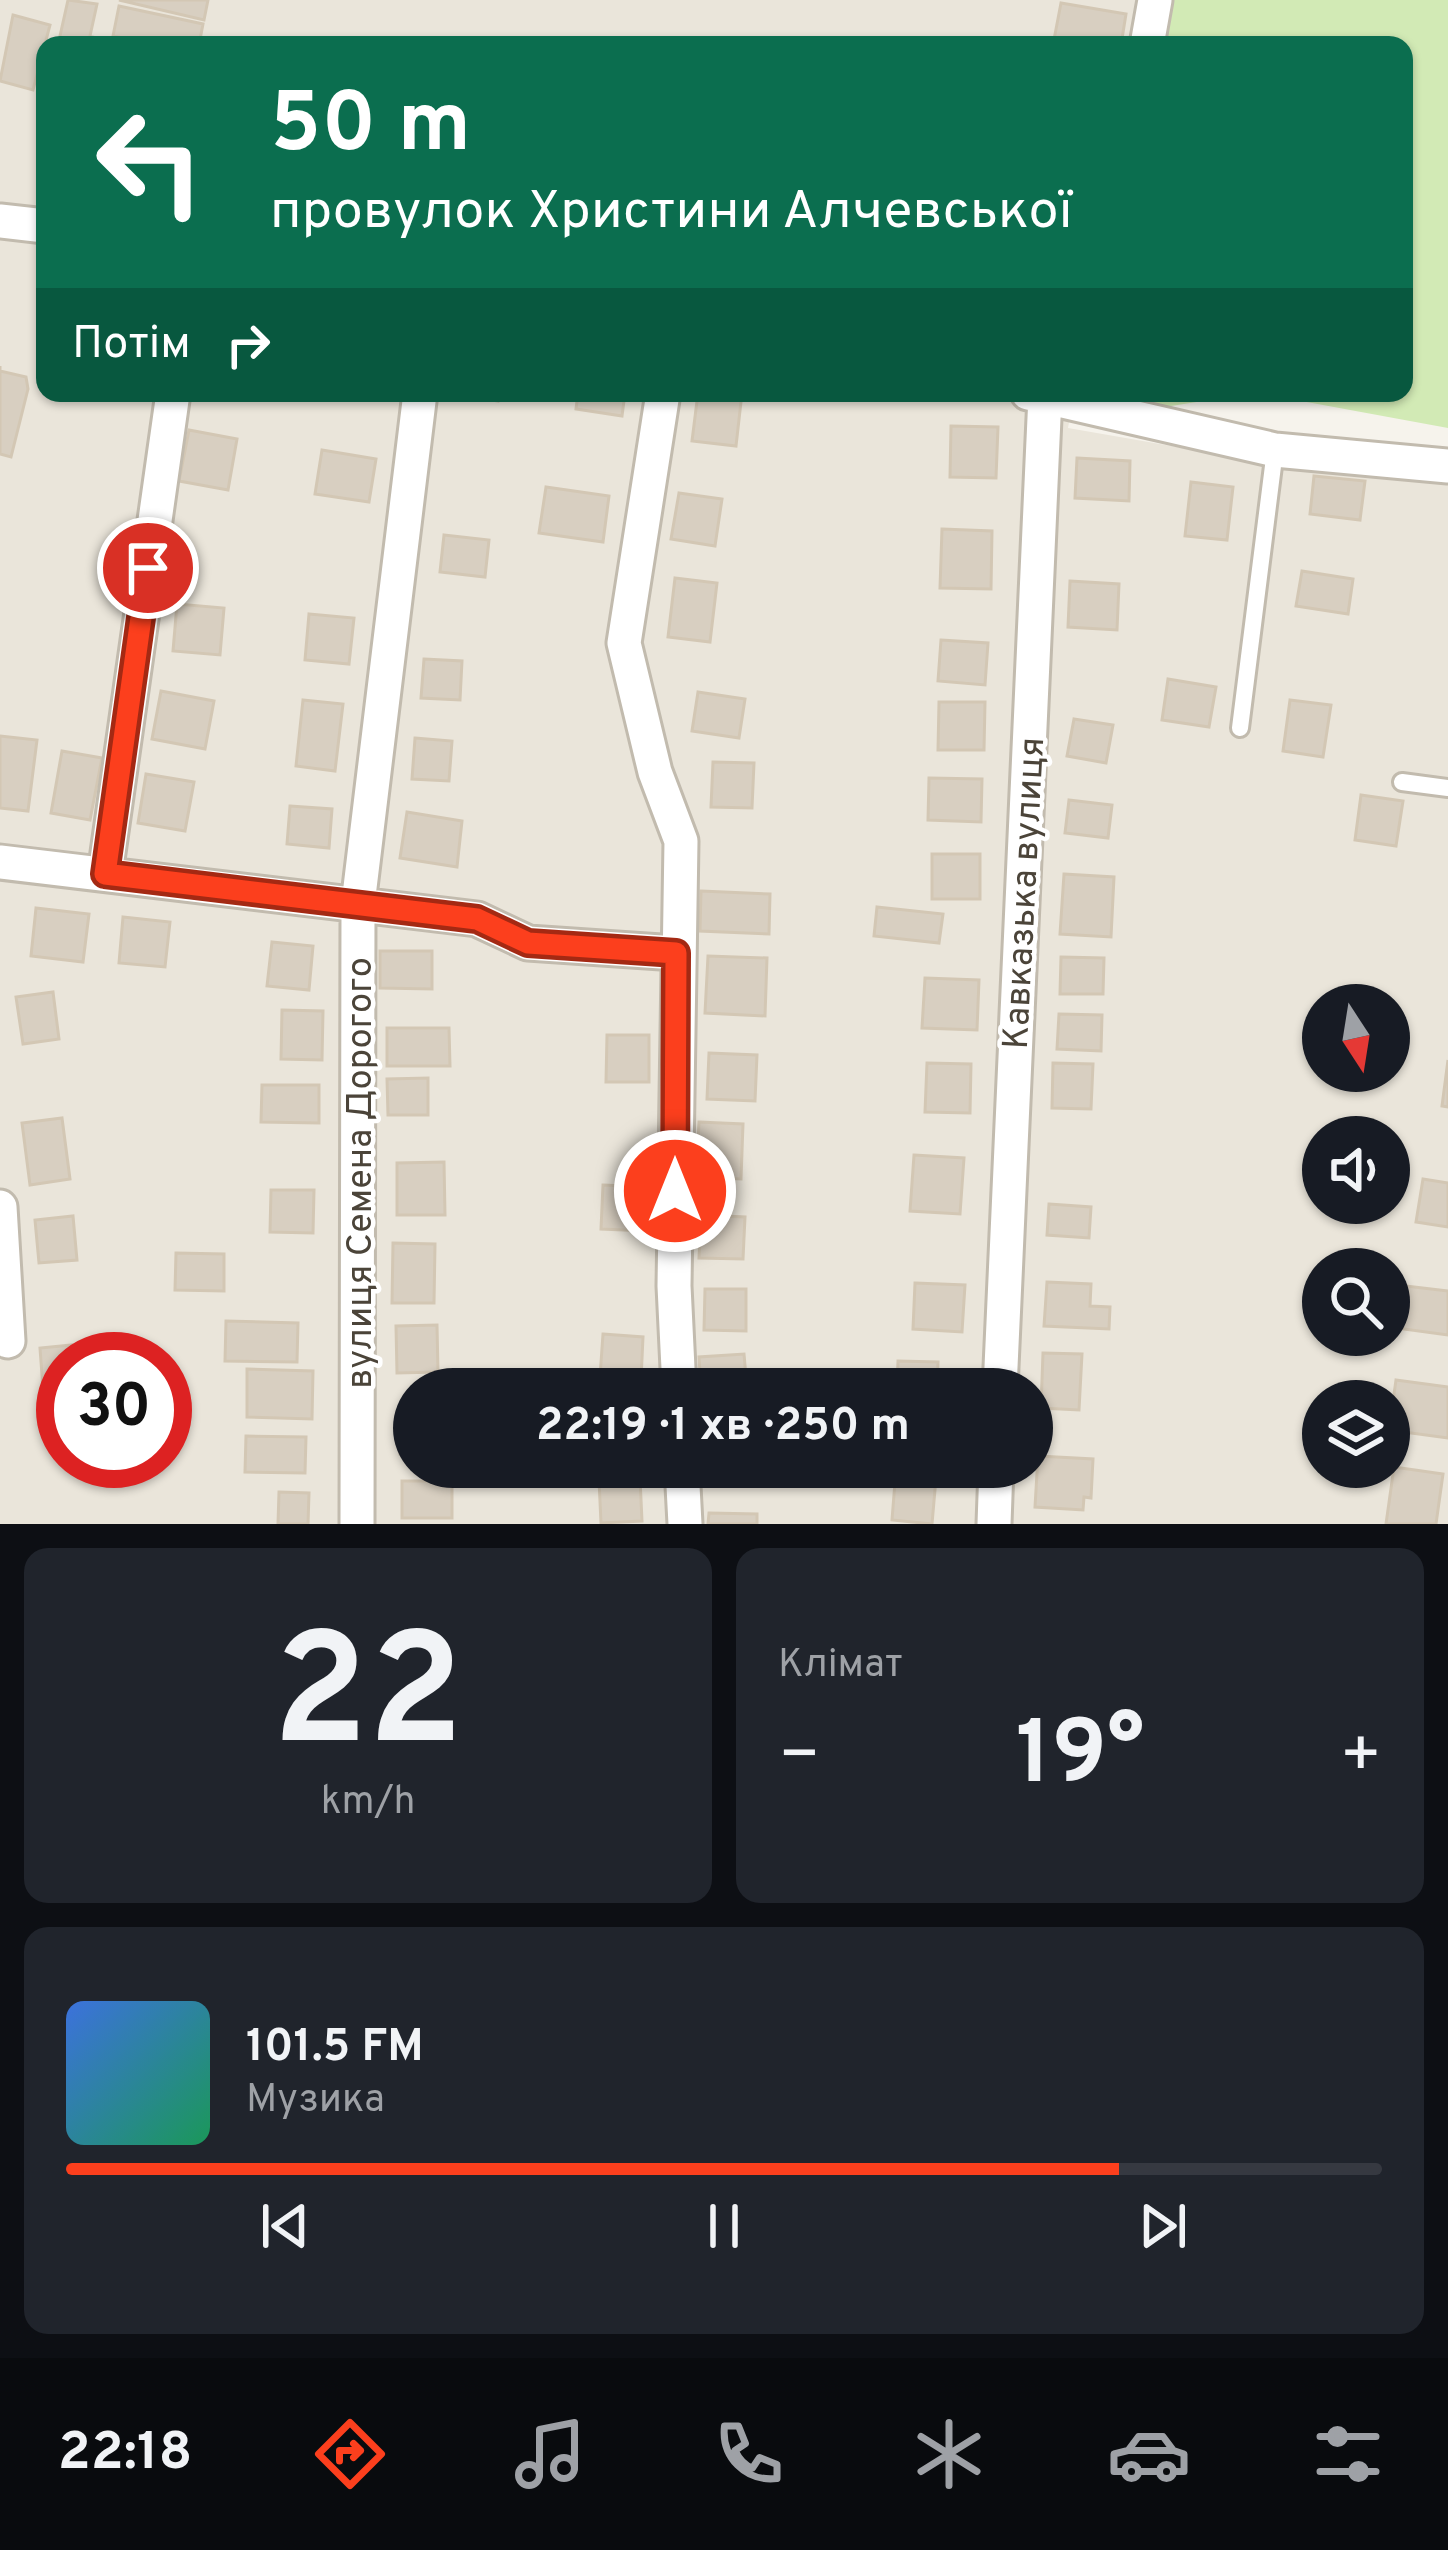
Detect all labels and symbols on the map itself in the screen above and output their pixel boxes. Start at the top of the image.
pin [97,517,199,619]
street label: Кавказька вулиця [995,736,1057,1050]
street label: вулиця Семена Дорогого [339,957,385,1389]
north arrow [1302,984,1410,1092]
position arrow [612,1128,738,1254]
speed limit sign: 30 [36,1332,192,1488]

